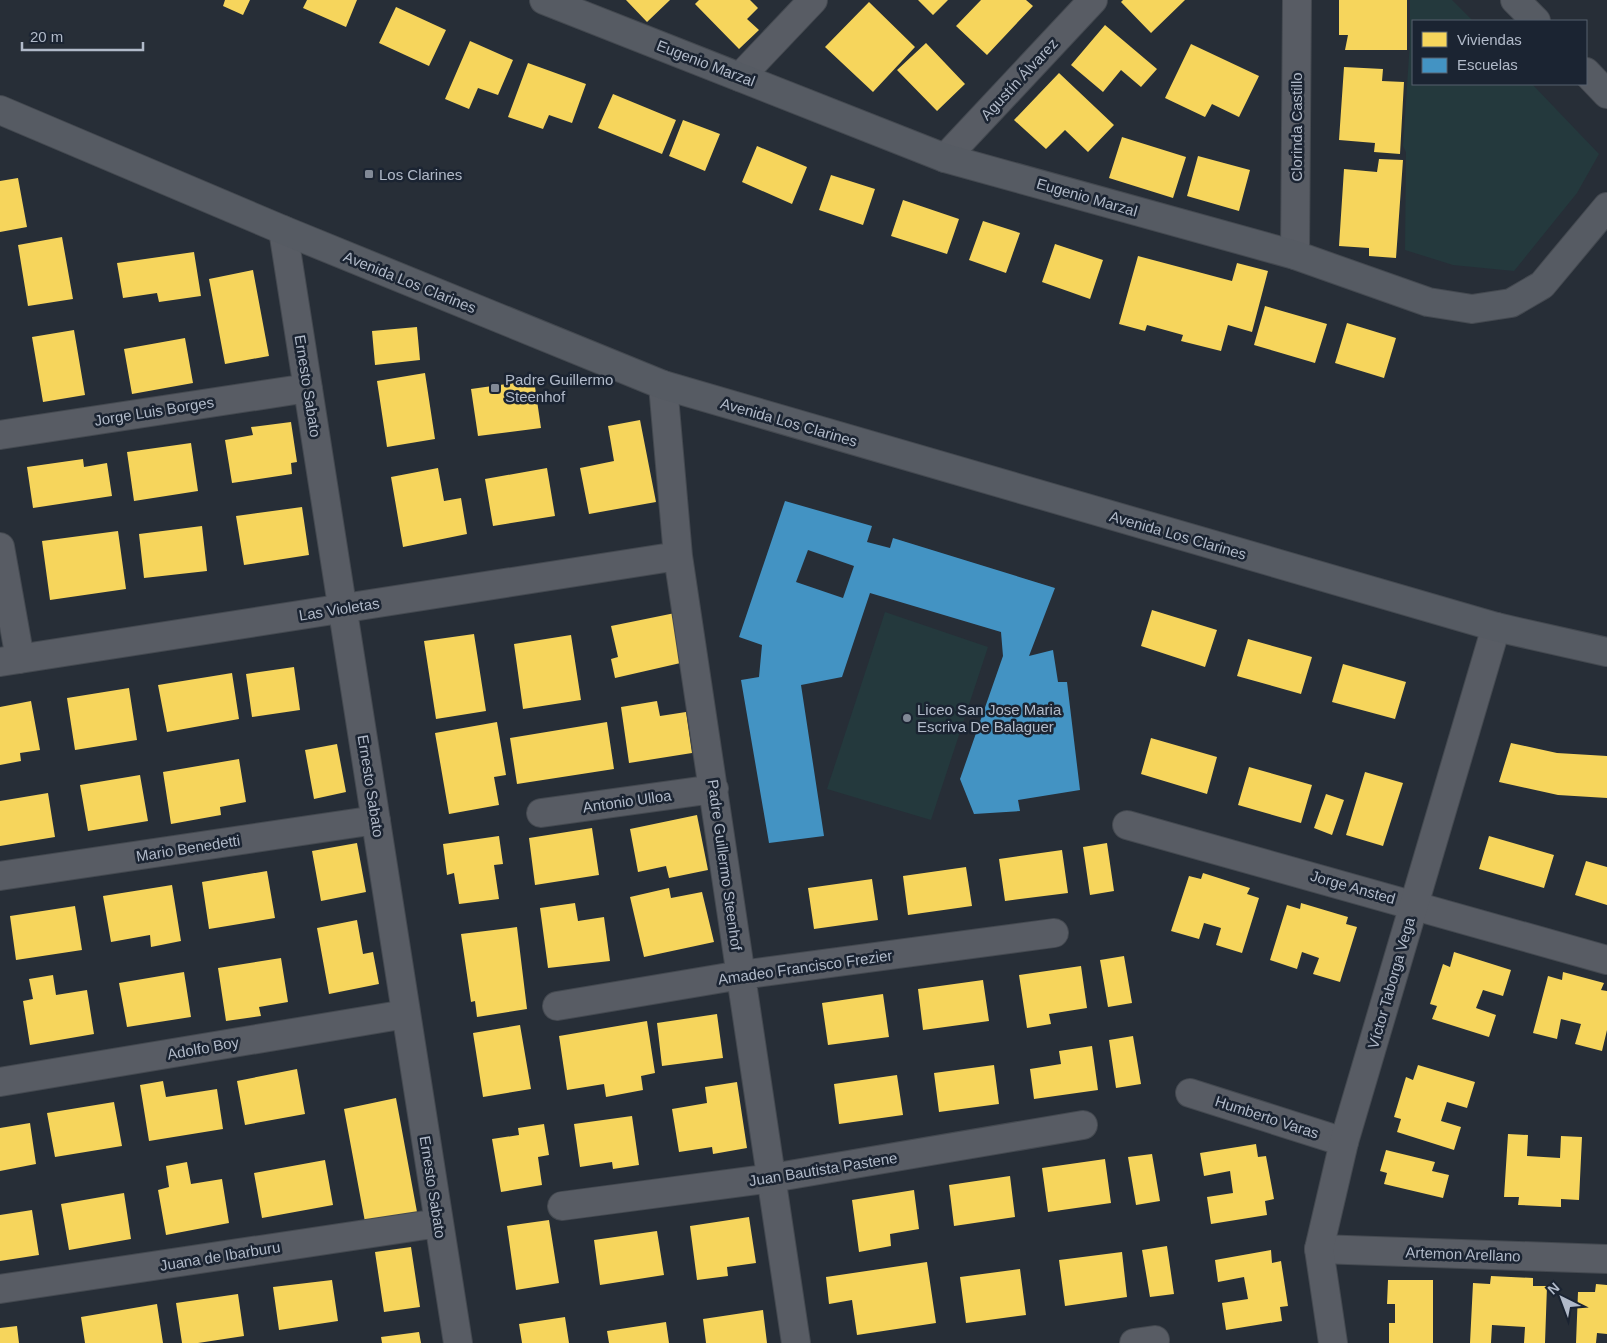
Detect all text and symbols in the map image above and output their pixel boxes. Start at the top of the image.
scale bar [22,20,144,52]
legend [1412,20,1587,85]
text: 20 m [30,28,63,45]
text: Viviendas [1457,31,1522,48]
street label: Agustín Álvarez [977,35,1061,123]
street label: Eugenio Marzal [654,36,758,90]
text: Escuelas [1457,56,1518,73]
street label: Clorinda Castillo [1288,72,1305,182]
place label: Los Clarines [379,166,462,183]
marker: Los Clarines [363,168,375,180]
street label: Eugenio Marzal [1035,174,1139,220]
street label: Avenida Los Clarines [341,248,479,316]
street label: Ernesto Sabato [292,334,324,438]
place label: Padre Guillermo Steenhof [505,371,613,405]
marker: Padre Guillermo Steenhof [489,382,501,394]
street label: Jorge Luis Borges [93,393,215,429]
street label: Avenida Los Clarines [719,394,859,450]
street label: Avenida Los Clarines [1108,507,1248,563]
street label: Las Violetas [297,594,381,624]
place label: Liceo San Jose Maria Escriva De Balaguer [917,701,1062,735]
marker: Liceo San Jose Maria Escriva De Balaguer [901,712,913,724]
street label: Ernesto Sabato [355,734,387,838]
street label: Padre Guillermo Steenhof [705,778,746,952]
street label: Antonio Ulloa [582,786,673,816]
street label: Mario Benedetti [135,831,241,865]
street label: Jorge Ansted [1309,867,1397,907]
street label: Víctor Taborga Vega [1364,915,1418,1051]
street label: Amadeo Francisco Frezier [717,946,893,988]
street label: Adolfo Boy [166,1033,241,1063]
street label: Humberto Varas [1213,1092,1321,1142]
street label: Ernesto Sabato [417,1135,449,1239]
street label: Juan Bautista Pastene [748,1149,898,1189]
street label: Juana de Ibarburu [159,1238,281,1274]
street label: Artemon Arellano [1405,1243,1521,1265]
north arrow [1537,1273,1587,1323]
text: N [1544,1279,1562,1298]

